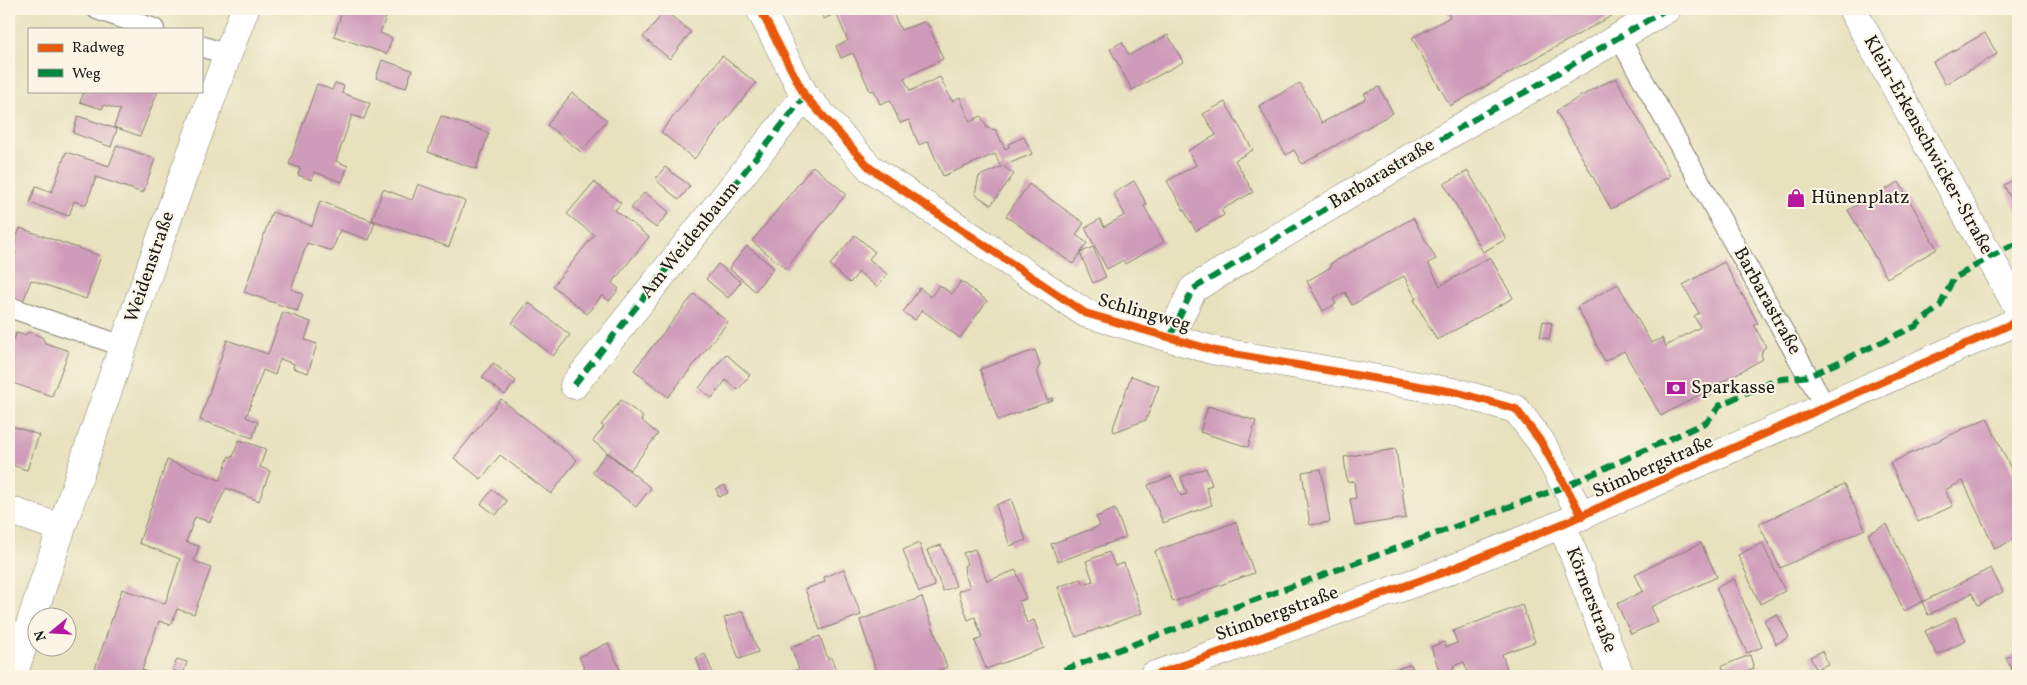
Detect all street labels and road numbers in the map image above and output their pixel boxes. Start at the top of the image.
street label: Klein-Erkenschwicker-Straße [1857,31,1999,259]
street label: Barbarastraße [1324,132,1440,216]
street label: Am Weidenbaum [635,176,746,304]
street label: Weidenstraße [119,208,181,326]
street label: Barbarastraße [1727,243,1807,359]
street label: Schlingweg [1095,287,1193,339]
street label: Stimbergstraße [1589,429,1717,505]
street label: Körnerstraße [1559,543,1623,657]
street label: Stimbergstraße [1212,580,1342,648]

